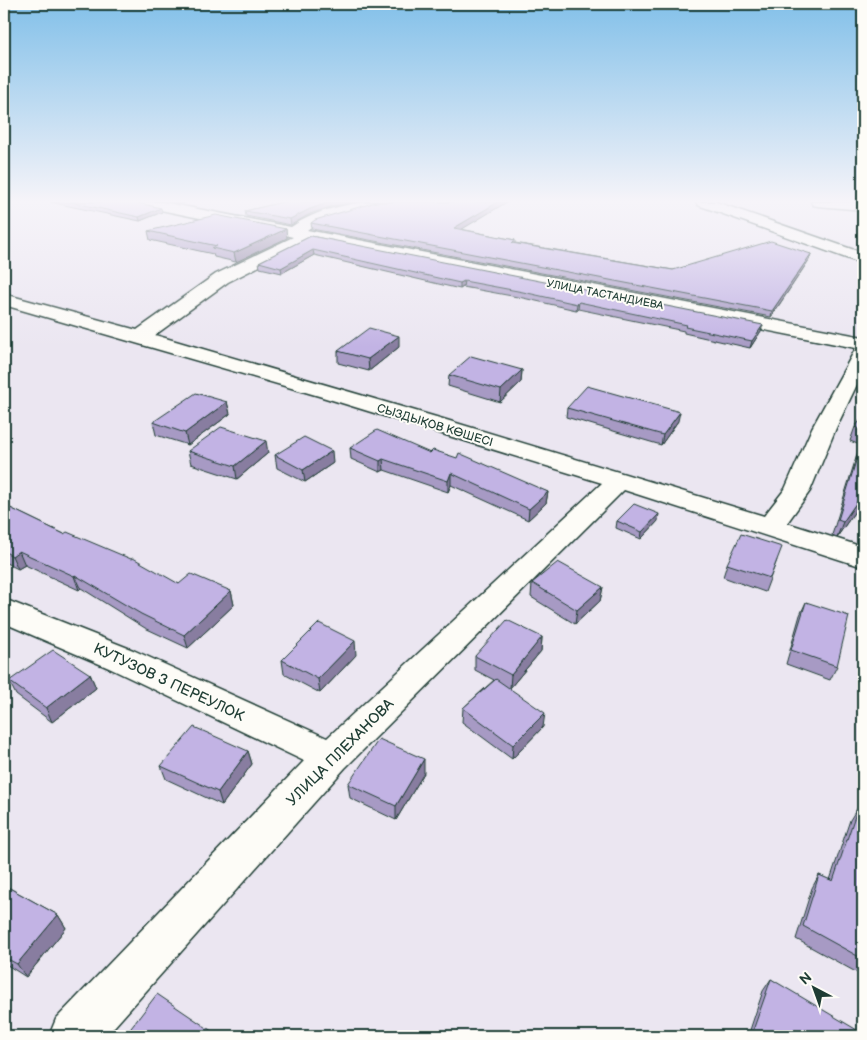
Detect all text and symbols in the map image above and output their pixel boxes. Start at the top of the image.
street label: УЛИЦА ТАСТАНДИЕВА [545,277,665,312]
street label: СЫЗДЫҚОВ КӨШЕСІ [375,401,495,450]
street label: КУТУЗОВ 3 ПЕРЕУЛОК [90,639,248,726]
street label: УЛИЦА ПЛЕХАНОВА [283,694,399,810]
north arrow [790,962,840,1012]
text: N [796,969,815,988]

